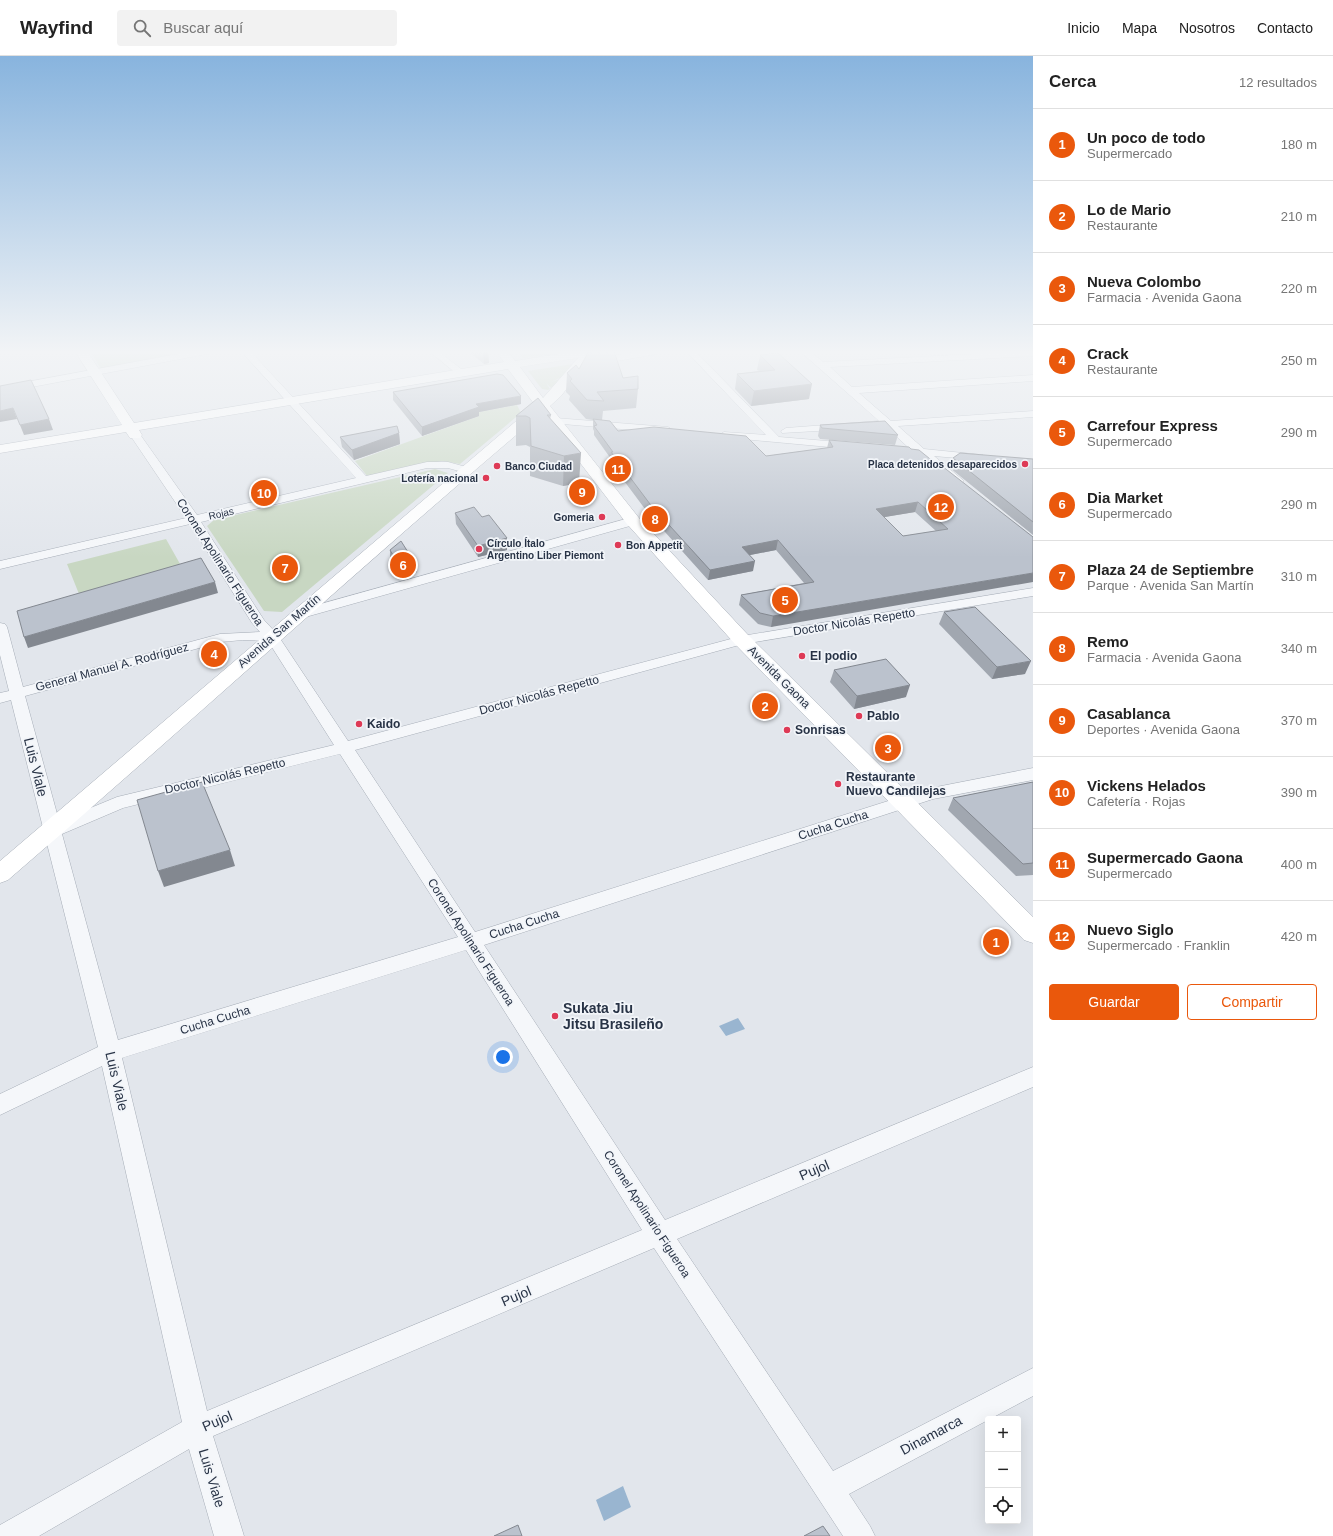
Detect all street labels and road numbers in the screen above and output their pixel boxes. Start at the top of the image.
street label: Coronel Apolinario Figueroa [174,496,267,628]
street label: Rojas [207,505,235,522]
street label: Avenida San Martín [235,591,323,671]
street label: Doctor Nicolás Repetto [792,605,916,639]
street label: General Manuel A. Rodríguez [34,640,190,694]
street label: Avenida Gaona [745,643,813,711]
street label: Doctor Nicolás Repetto [478,672,601,718]
street label: Luis Viale [21,736,51,798]
street label: Doctor Nicolás Repetto [163,755,287,797]
street label: Cucha Cucha [796,807,870,843]
street label: Coronel Apolinario Figueroa [425,876,518,1008]
street label: Cucha Cucha [487,906,561,942]
street label: Cucha Cucha [178,1003,252,1037]
street label: Luis Viale [102,1050,132,1112]
street label: Coronel Apolinario Figueroa [601,1148,694,1280]
street label: Pujol [797,1157,831,1183]
street label: Pujol [499,1283,533,1309]
street label: Pujol [200,1408,234,1434]
street label: Dinamarca [897,1412,965,1458]
street label: Luis Viale [196,1447,229,1509]

